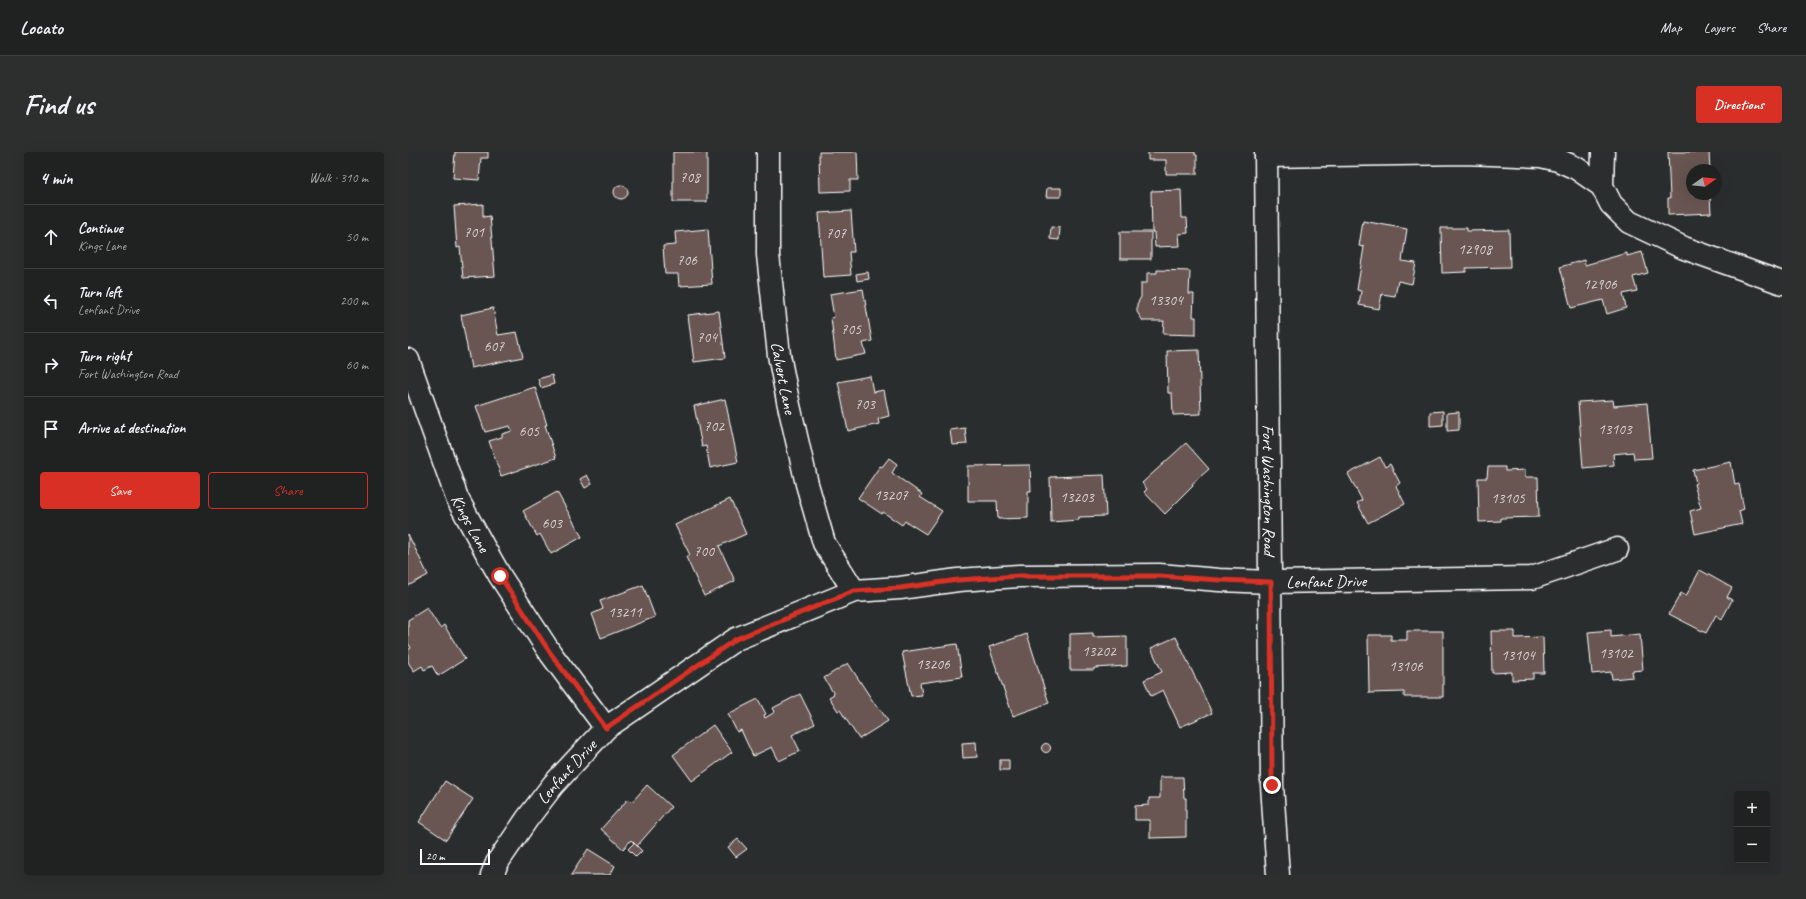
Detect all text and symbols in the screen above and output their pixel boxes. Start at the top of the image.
text: Locato [20,16,63,40]
text: Map [1660,19,1682,36]
text: Layers [1704,19,1735,36]
text: Share [1757,19,1786,36]
button: Directions [1696,86,1782,123]
text: Find us [24,87,94,122]
north arrow [1686,164,1722,200]
text: 4 min [40,168,73,189]
house number: 708 [680,168,701,187]
text: Walk · 310 m [309,170,368,186]
text: Continue [78,219,123,238]
house number: 701 [464,223,485,242]
house number: 707 [826,224,847,243]
icon: ahead [40,226,62,248]
text: 50 m [346,229,368,245]
text: Kings Lane [78,238,126,254]
house number: 12908 [1458,240,1493,259]
house number: 706 [677,251,698,270]
house number: 12906 [1583,275,1618,294]
text: Turn left [78,283,121,302]
icon: left [40,290,62,312]
house number: 13304 [1149,291,1184,310]
text: 200 m [340,293,368,309]
text: Lenfant Drive [78,302,139,318]
house number: 705 [841,320,862,339]
house number: 704 [697,328,718,347]
house number: 607 [484,337,505,356]
street label: Calvert Lane [767,341,801,417]
text: Turn right [78,347,131,366]
icon: right [40,354,62,376]
text: 60 m [346,357,368,373]
text: Fort Washington Road [78,366,178,382]
house number: 703 [855,395,876,414]
house number: 702 [704,417,725,436]
icon: arrive [40,418,62,440]
text: Arrive at destination [78,419,185,438]
house number: 13103 [1598,420,1633,439]
house number: 605 [519,422,540,441]
street label: Fort Washington Road [1258,424,1280,558]
button: Save [40,472,200,509]
button: Share [208,472,368,509]
house number: 13207 [874,486,909,505]
house number: 13203 [1060,488,1095,507]
house number: 13105 [1491,489,1526,508]
street label: Kings Lane [446,491,495,557]
house number: 603 [542,514,563,533]
house number: 700 [694,542,715,561]
route start [491,567,509,585]
street label: Lenfant Drive [1286,570,1368,592]
house number: 13211 [608,603,643,622]
house number: 13202 [1082,642,1117,661]
house number: 13102 [1599,644,1634,663]
house number: 13104 [1501,646,1536,665]
house number: 13206 [916,655,951,674]
house number: 13106 [1389,657,1424,676]
street label: Lenfant Drive [532,734,602,808]
route end [1263,776,1281,794]
map controls [1734,791,1770,863]
button: + [1734,791,1770,827]
button: − [1734,827,1770,863]
scale bar [420,847,490,866]
text: 20 m [426,849,445,863]

